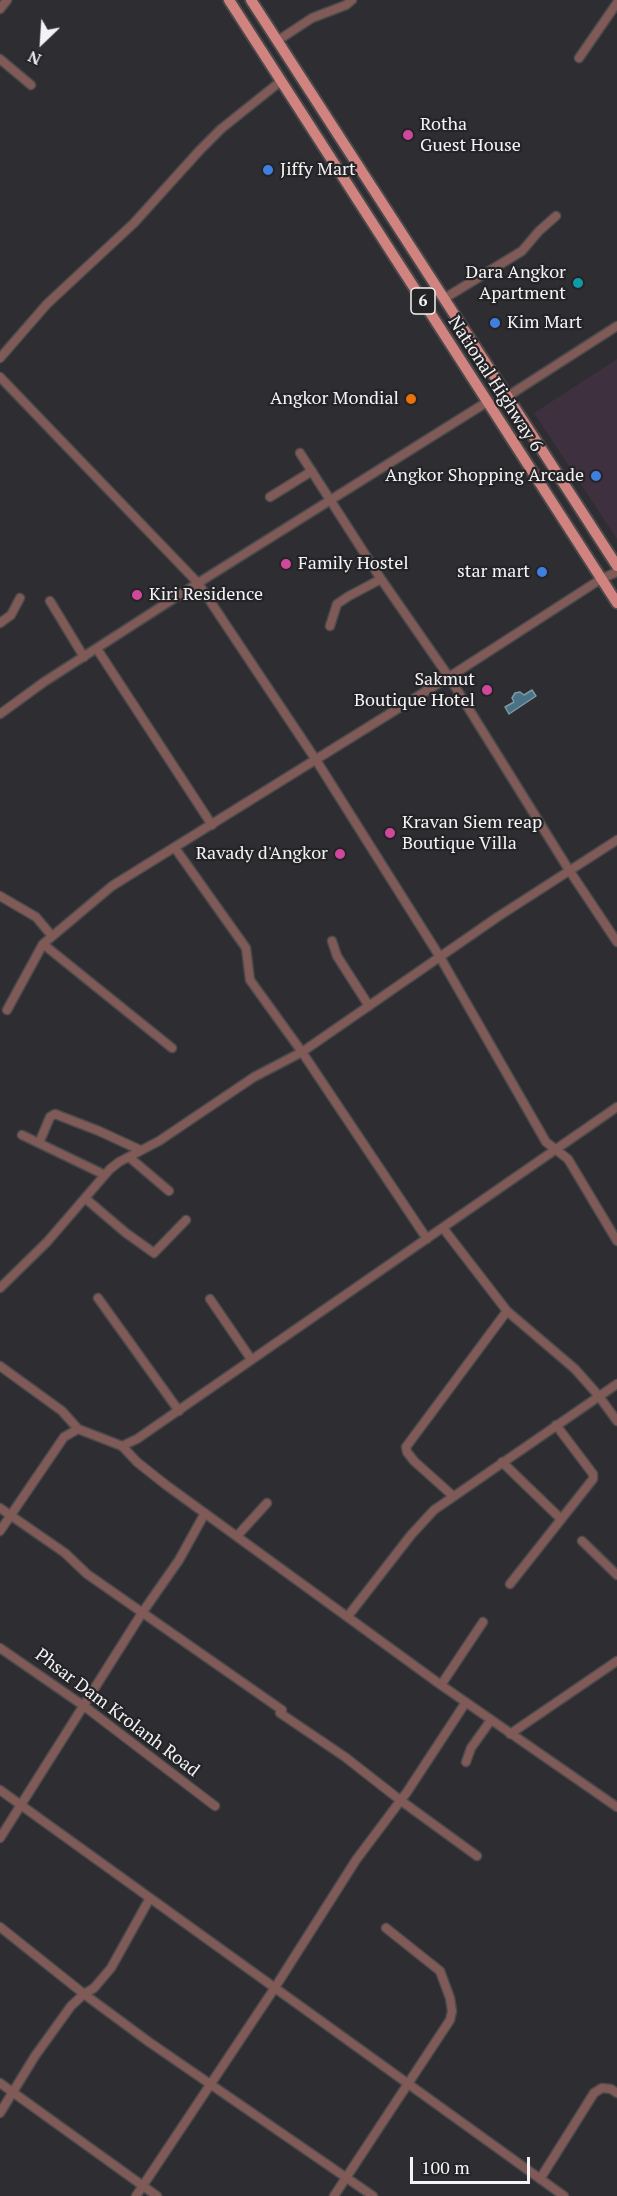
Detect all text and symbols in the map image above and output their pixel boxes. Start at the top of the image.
north arrow [12,12,72,72]
text: N [24,46,45,71]
place label: Rotha Guest House [420,114,521,156]
marker: Rotha Guest House [401,128,415,142]
place label: Jiffy Mart [280,159,356,181]
marker: Jiffy Mart [261,163,275,177]
place label: Dara Angkor Apartment [465,262,566,304]
marker: Dara Angkor Apartment [571,276,585,290]
road number: 6 [411,288,435,314]
street label: National Highway 6 [443,312,547,456]
place label: Kim Mart [507,312,582,334]
marker: Kim Mart [488,316,502,330]
place label: Angkor Mondial [270,388,399,410]
marker: Angkor Mondial [404,392,418,406]
place label: Angkor Shopping Arcade [385,465,584,487]
marker: Angkor Shopping Arcade [589,469,603,483]
place label: Family Hostel [298,553,409,575]
marker: Family Hostel [279,557,293,571]
place label: star mart [457,561,530,583]
marker: star mart [535,565,549,579]
place label: Kiri Residence [149,584,263,606]
marker: Kiri Residence [130,588,144,602]
place label: Sakmut Boutique Hotel [354,669,475,712]
marker: Sakmut Boutique Hotel [480,683,494,697]
place label: Kravan Siem reap Boutique Villa [402,812,542,854]
marker: Kravan Siem reap Boutique Villa [383,826,397,840]
place label: Ravady d'Angkor [196,843,328,865]
marker: Ravady d'Angkor [333,847,347,861]
street label: Phsar Dam Krolanh Road [31,1644,203,1782]
scale bar [413,2145,533,2183]
text: 100 m [421,2155,470,2179]

